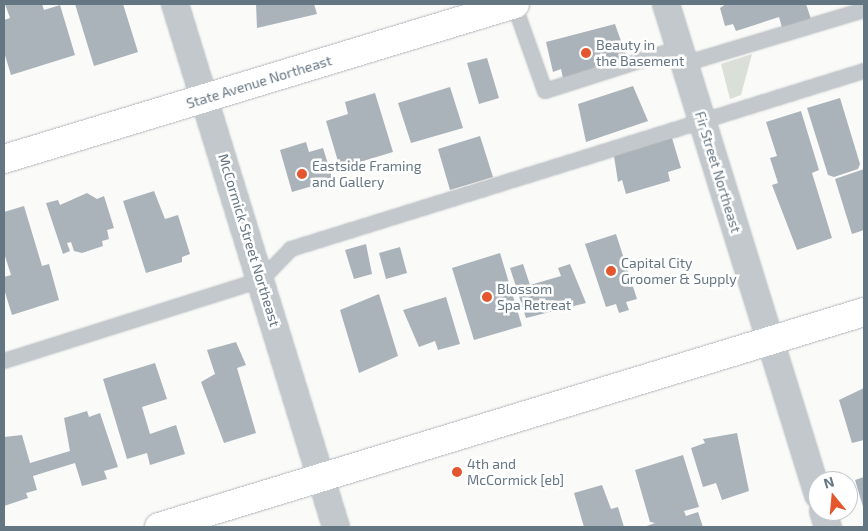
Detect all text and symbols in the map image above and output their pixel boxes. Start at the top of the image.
place label: Beauty in the Basement [596,37,684,70]
marker: Beauty in the Basement [580,47,592,59]
street label: State Avenue Northeast [184,52,334,112]
street label: Fir Street Northeast [691,109,745,235]
street label: McCormick Street Northeast [215,151,283,329]
place label: Eastside Framing and Gallery [312,158,422,190]
marker: Eastside Framing and Gallery [296,168,308,180]
place label: Capital City Groomer & Supply [621,255,737,288]
marker: Capital City Groomer & Supply [605,265,617,277]
place label: Blossom Spa Retreat [497,281,571,314]
marker: Blossom Spa Retreat [481,291,493,303]
place label: 4th and McCormick [eb] [467,456,564,488]
marker: 4th and McCormick [eb] [451,466,463,478]
north arrow [808,471,858,521]
text: N [821,473,836,492]

